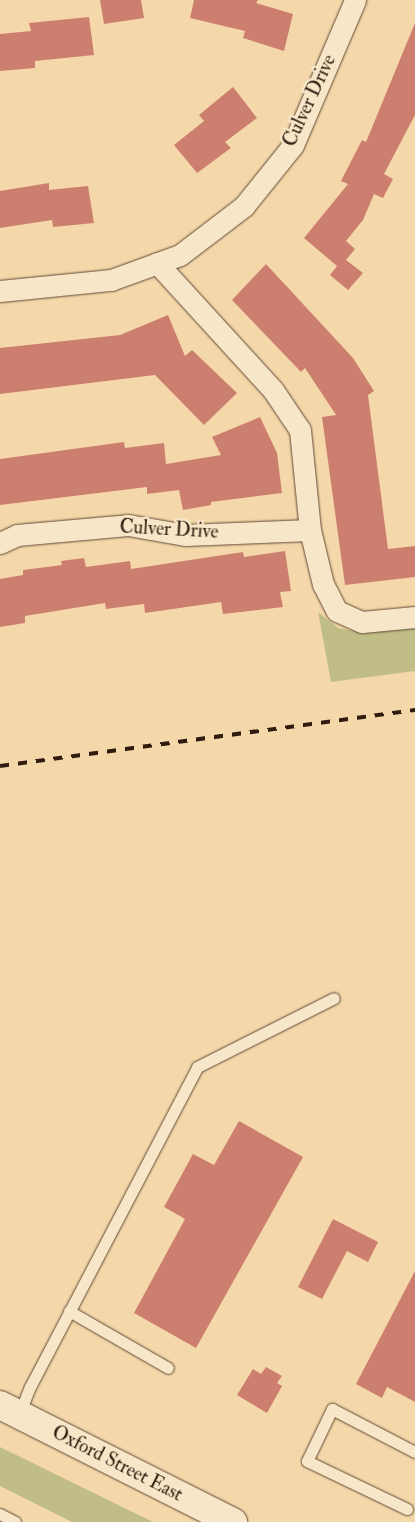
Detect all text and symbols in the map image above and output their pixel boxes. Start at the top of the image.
street label: Culver Drive [279,51,341,151]
street label: Culver Drive [119,516,219,544]
street label: Oxford Street East [48,1421,186,1507]

